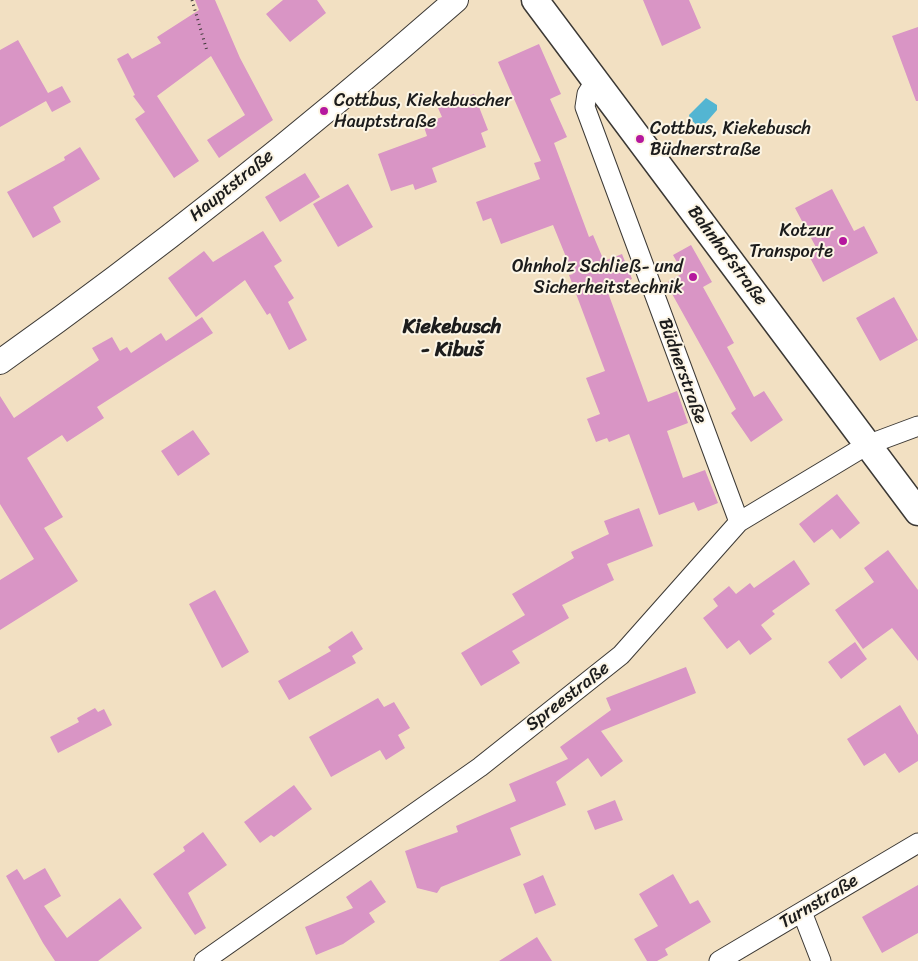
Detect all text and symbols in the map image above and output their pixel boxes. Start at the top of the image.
place label: Cottbus, Kiekebuscher Hauptstraße [334,90,512,132]
marker: Cottbus, Kiekebuscher Hauptstraße [318,105,330,117]
place label: Cottbus, Kiekebusch Büdnerstraße [650,118,811,160]
marker: Cottbus, Kiekebusch Büdnerstraße [634,133,646,145]
street label: Hauptstraße [186,145,278,227]
street label: Bahnhofstraße [682,202,772,310]
place label: Kotzur Transporte [749,220,833,262]
marker: Kotzur Transporte [837,235,849,247]
place label: Ohnholz Schließ- und Sicherheitstechnik [512,256,683,298]
marker: Ohnholz Schließ- und Sicherheitstechnik [687,271,699,283]
street label: Büdnerstraße [653,315,711,427]
district label: Kiekebusch - Kibuš [403,316,501,363]
street label: Spreestraße [522,658,614,736]
street label: Turnstraße [776,870,862,934]

